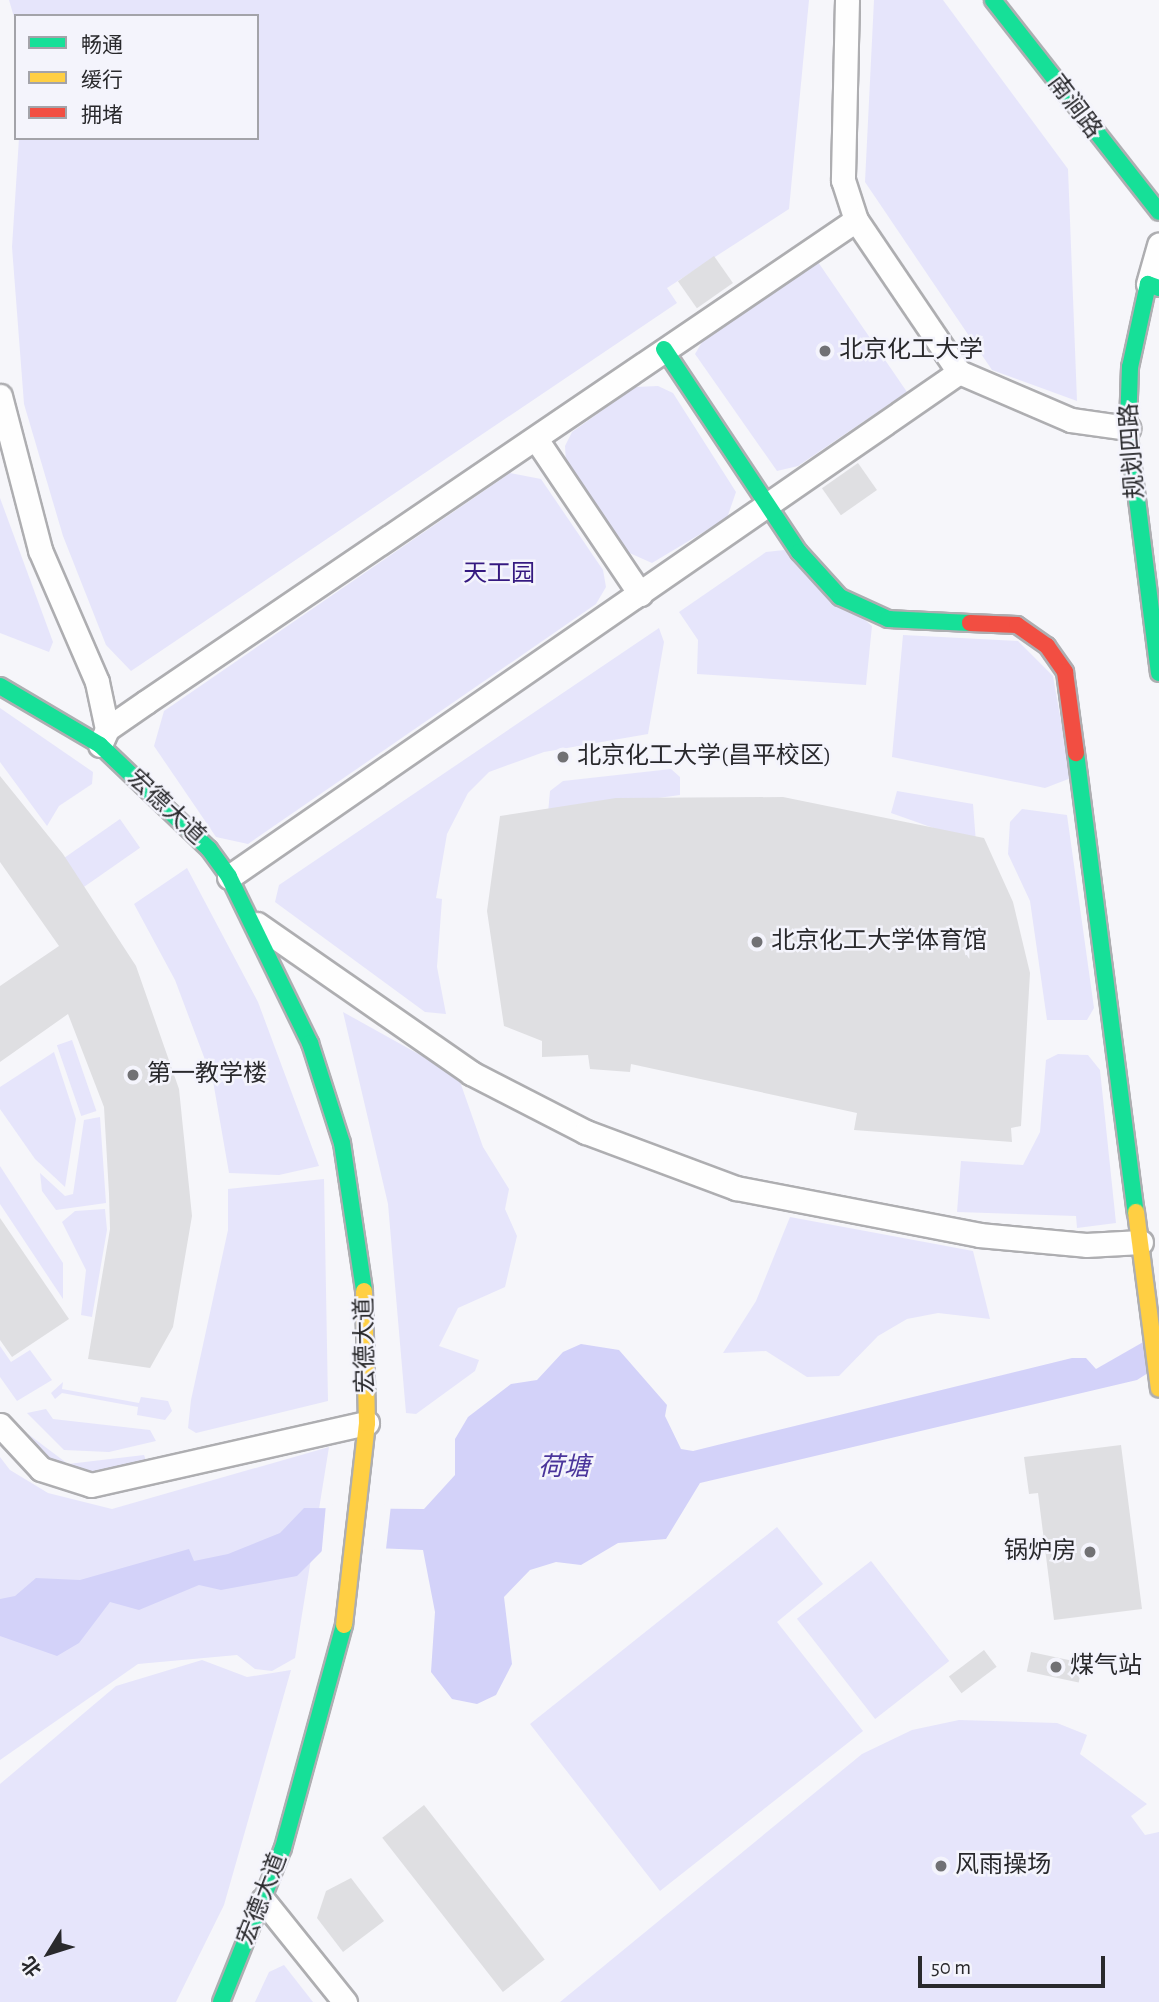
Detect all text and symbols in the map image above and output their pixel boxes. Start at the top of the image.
legend [14,14,259,140]
text: 畅通 [81,35,123,56]
text: 缓行 [81,70,123,91]
street label: 南涧路 [1041,70,1107,144]
text: 拥堵 [81,105,123,126]
place label: 北京化工大学 [839,337,983,365]
marker: 北京化工大学 [817,343,833,359]
street label: 规划四路 [1115,402,1151,500]
park label: 天工园 [463,561,535,589]
place label: 北京化工大学(昌平校区) [577,743,831,771]
marker: 北京化工大学(昌平校区) [555,749,571,765]
street label: 宏德大道 [121,765,211,851]
place label: 北京化工大学体育馆 [771,928,987,956]
marker: 北京化工大学体育馆 [749,934,765,950]
place label: 第一教学楼 [147,1061,267,1089]
marker: 第一教学楼 [125,1067,141,1083]
street label: 宏德大道 [351,1297,381,1393]
water label: 荷塘 [538,1452,590,1484]
place label: 锅炉房 [1004,1538,1076,1566]
marker: 锅炉房 [1082,1544,1098,1560]
place label: 煤气站 [1070,1653,1142,1681]
marker: 煤气站 [1048,1659,1064,1675]
street label: 宏德大道 [232,1849,294,1949]
place label: 风雨操场 [955,1852,1051,1880]
marker: 风雨操场 [933,1858,949,1874]
north arrow [14,1918,84,1988]
scale bar [921,1942,1108,1986]
text: 北 [19,1953,45,1980]
text: 50 m [931,1957,971,1978]

